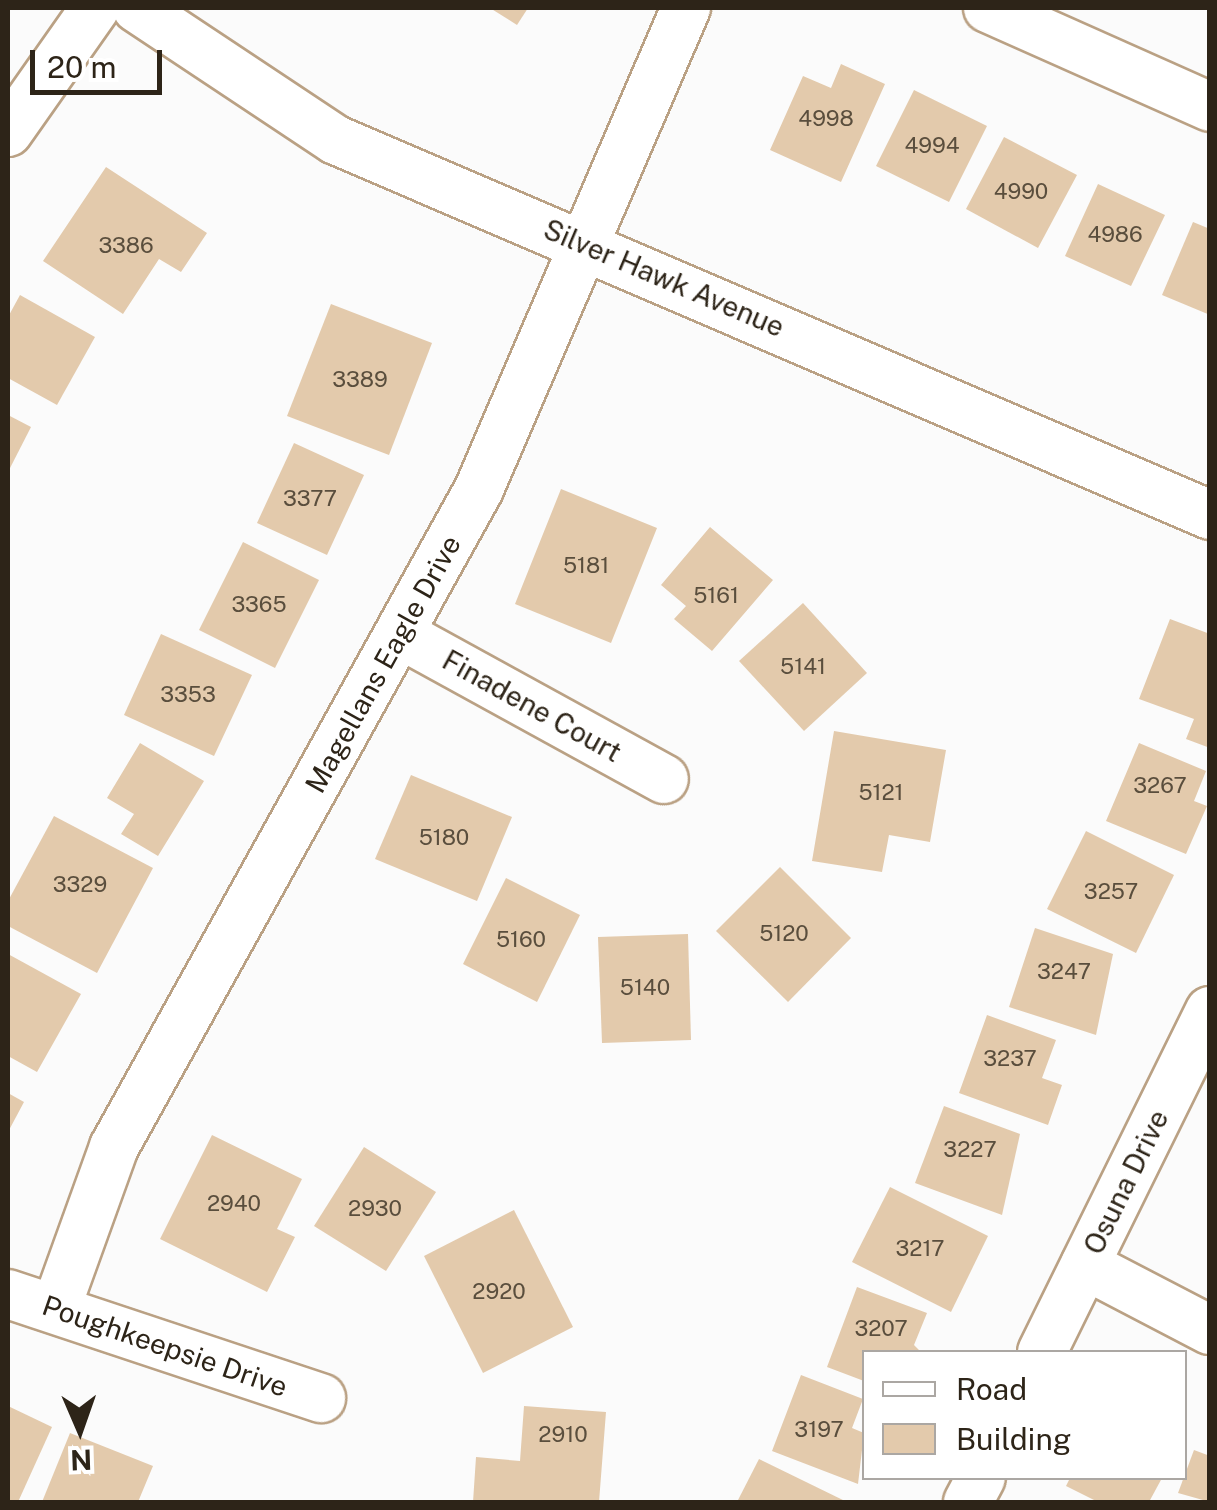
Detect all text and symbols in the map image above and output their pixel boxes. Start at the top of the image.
scale bar [35,30,168,92]
text: 20 m [47,49,116,85]
house number: 4998 [798,106,854,132]
house number: 4994 [905,133,959,159]
house number: 4990 [994,179,1048,205]
street label: Silver Hawk Avenue [539,212,789,344]
house number: 4986 [1087,222,1143,248]
house number: 3386 [98,233,154,259]
house number: 3389 [332,367,388,393]
house number: 3377 [283,486,337,512]
street label: Magellans Eagle Drive [298,529,468,799]
house number: 5181 [563,553,609,579]
house number: 5161 [693,583,739,609]
house number: 3365 [231,592,287,618]
street label: Finadene Court [437,643,627,769]
house number: 5141 [780,654,826,680]
house number: 3353 [160,682,216,708]
house number: 3267 [1133,773,1187,799]
house number: 5121 [858,780,904,806]
house number: 5180 [419,825,469,851]
house number: 3329 [53,872,107,898]
house number: 3257 [1084,879,1138,905]
house number: 5120 [759,921,809,947]
house number: 5160 [496,927,546,953]
house number: 3247 [1037,959,1091,985]
house number: 5140 [620,975,670,1001]
house number: 3237 [983,1046,1037,1072]
street label: Osuna Drive [1077,1104,1175,1260]
house number: 3227 [943,1137,997,1163]
house number: 2940 [207,1191,261,1217]
house number: 2930 [348,1196,402,1222]
house number: 3217 [895,1236,945,1262]
house number: 2920 [472,1279,526,1305]
street label: Poughkeepsie Drive [38,1288,292,1404]
house number: 3207 [854,1316,908,1342]
legend [862,1350,1187,1480]
text: Road [956,1371,1027,1407]
north arrow [30,1380,130,1480]
house number: 3197 [794,1417,844,1443]
text: Building [956,1421,1071,1457]
house number: 2910 [538,1422,588,1448]
text: N [70,1444,93,1477]

